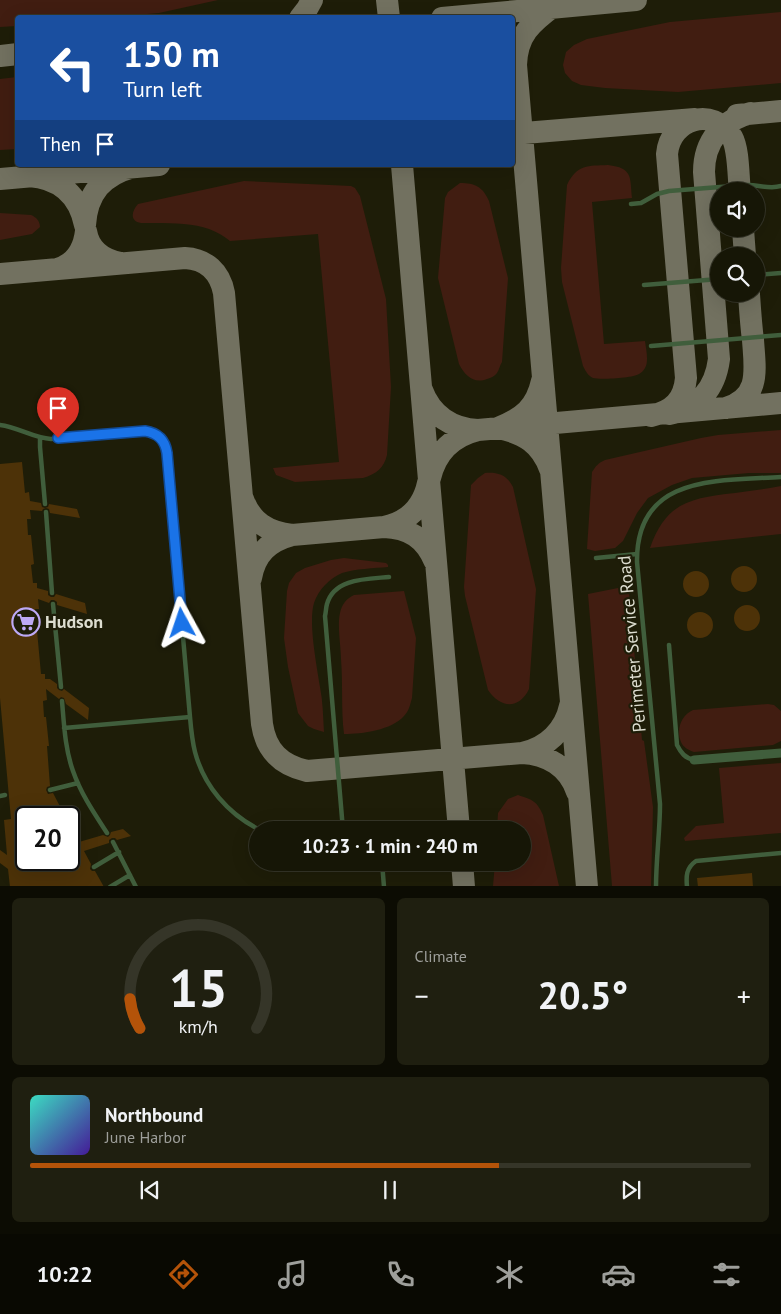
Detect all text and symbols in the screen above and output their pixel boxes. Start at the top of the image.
text: 150 m [123,31,220,77]
icon: left [40,35,105,100]
text: Turn left [123,75,202,103]
icon: arrive [91,130,119,158]
text: Then [40,132,81,156]
map controls [710,182,765,302]
button: sound [710,182,765,237]
button: search [710,247,765,302]
pin [37,387,79,438]
icon: arrive [44,394,72,422]
street label: Perimeter Service Road [612,555,651,733]
position arrow [155,596,207,648]
supermarket icon: Hudson [11,607,41,637]
place label: Hudson [45,610,103,633]
speed limit sign: 20 [15,806,80,871]
text: 10:23 · 1 min · 240 m [302,834,478,858]
text: Climate [415,946,467,966]
text: 15 [169,954,228,1021]
text: 20.5° [537,970,628,1019]
text: − [415,977,429,1014]
text: + [737,977,751,1014]
text: km/h [179,1015,218,1038]
text: Northbound [105,1103,203,1127]
text: June Harbor [105,1127,186,1147]
icon: previous [136,1176,164,1204]
icon: pause [376,1176,404,1204]
icon: next [617,1176,645,1204]
icon: directions [166,1257,201,1292]
icon: music [275,1257,310,1292]
icon: phone [383,1257,418,1292]
icon: climate [492,1257,527,1292]
icon: car [601,1257,636,1292]
icon: filters [709,1257,744,1292]
text: 10:22 [37,1260,93,1288]

